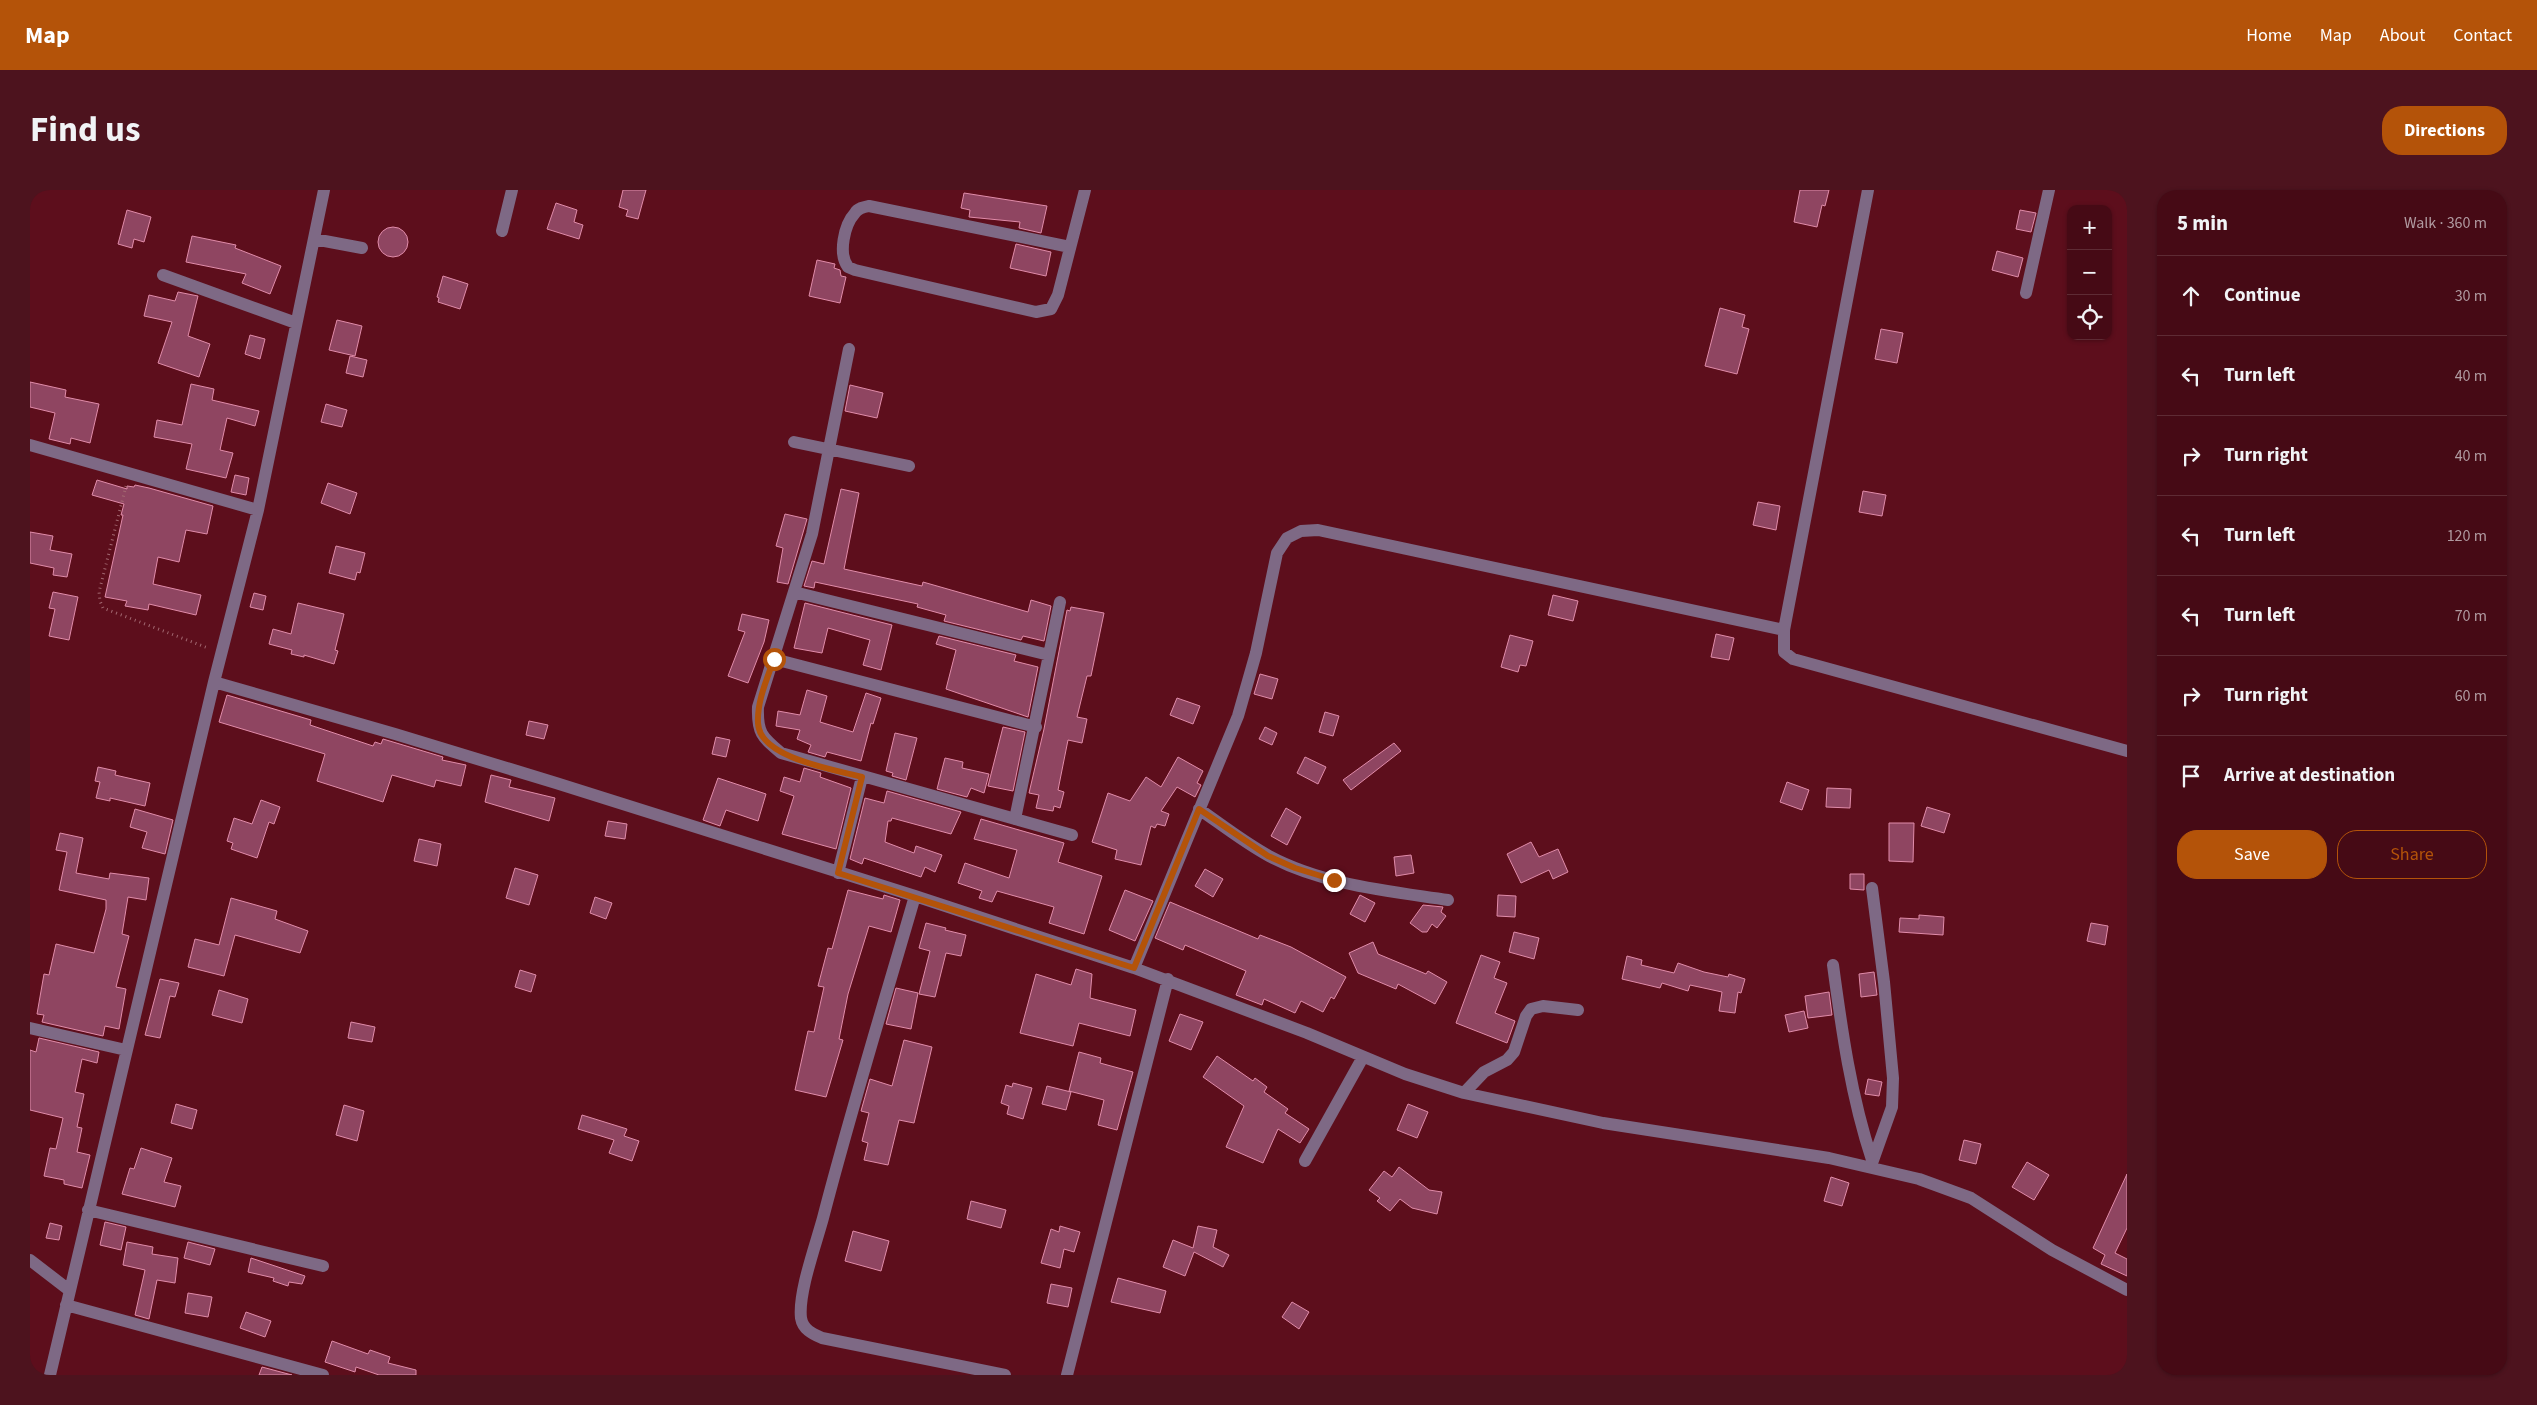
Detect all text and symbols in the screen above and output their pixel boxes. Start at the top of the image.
text: Map [25,18,70,53]
text: Home [2246,23,2292,48]
text: Map [2320,23,2352,48]
text: About [2380,23,2425,48]
text: Contact [2453,23,2512,48]
text: Find us [30,105,140,155]
button: Directions [2382,106,2507,155]
map controls [2067,205,2112,340]
button: + [2067,205,2112,250]
text: 5 min [2177,208,2228,238]
text: Walk · 360 m [2404,212,2487,234]
button: − [2067,250,2112,295]
icon: ahead [2177,282,2205,310]
text: Continue [2224,282,2301,309]
text: 30 m [2455,285,2487,307]
button: locate [2067,295,2112,340]
icon: left [2177,362,2205,390]
text: Turn left [2224,362,2295,389]
text: 40 m [2455,365,2487,387]
icon: right [2177,442,2205,470]
text: Turn right [2224,442,2308,469]
text: 40 m [2455,445,2487,467]
icon: left [2177,522,2205,550]
text: Turn left [2224,522,2295,549]
text: 120 m [2447,525,2487,547]
icon: left [2177,602,2205,630]
text: Turn left [2224,602,2295,629]
text: 70 m [2455,605,2487,627]
route start [763,648,786,671]
icon: right [2177,682,2205,710]
text: Turn right [2224,682,2308,709]
text: 60 m [2455,685,2487,707]
icon: arrive [2177,762,2205,790]
text: Arrive at destination [2224,762,2395,789]
button: Save [2177,830,2327,879]
button: Share [2337,830,2487,879]
route end [1323,869,1346,892]

